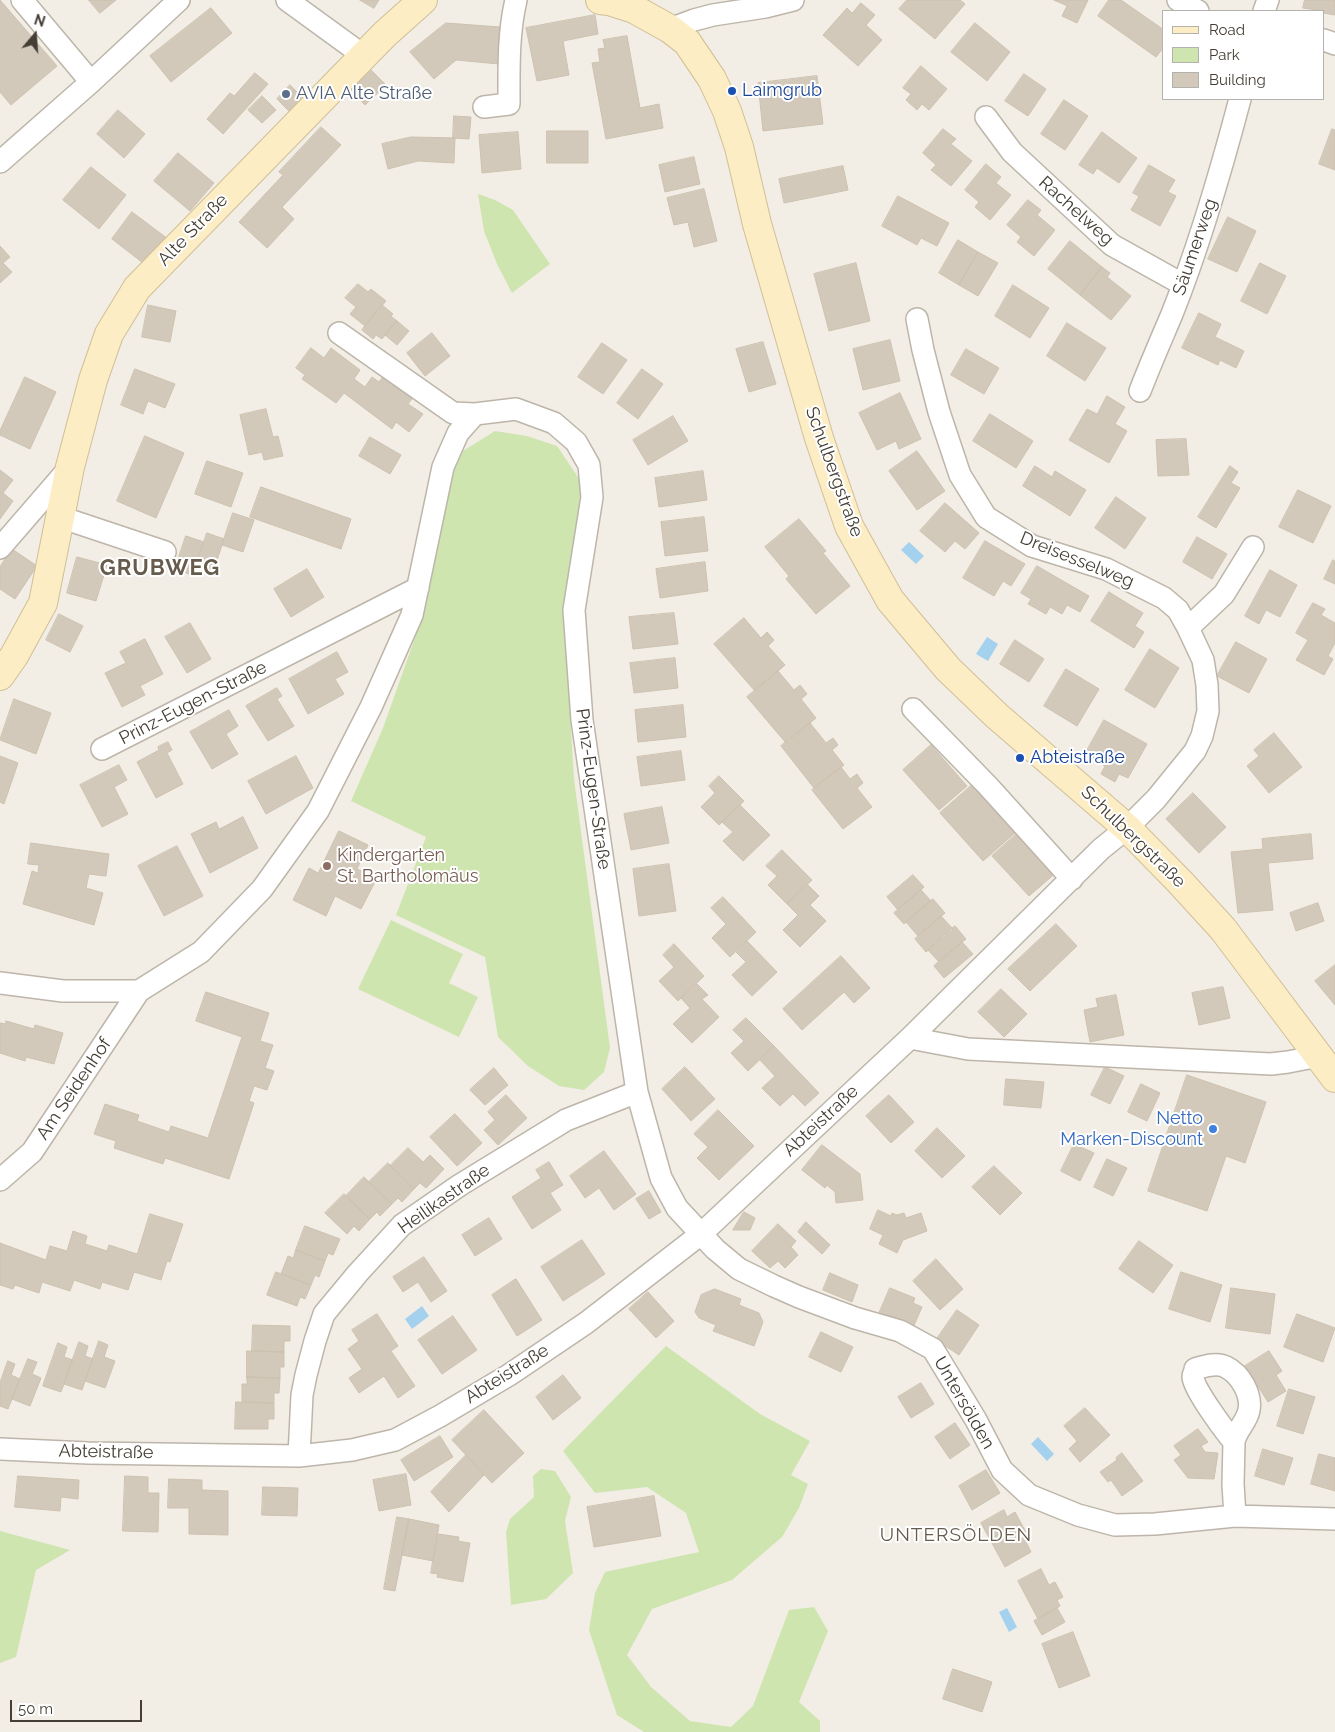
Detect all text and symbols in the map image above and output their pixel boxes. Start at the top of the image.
north arrow [10,10,60,60]
legend [1162,10,1325,100]
text: N [32,11,47,30]
text: Road [1209,21,1245,39]
text: Park [1209,46,1240,64]
text: Building [1209,71,1266,89]
place label: Laimgrub [742,80,822,102]
place label: AVIA Alte Straße [296,83,432,105]
marker: Laimgrub [726,85,738,97]
marker: AVIA Alte Straße [280,88,292,100]
street label: Rachelweg [1034,172,1118,250]
street label: Alte Straße [153,190,233,270]
street label: Säumerweg [1168,196,1222,298]
street label: Schulbergstraße [800,404,868,540]
street label: Dreisesselweg [1017,527,1137,593]
district label: GRUBWEG [99,555,221,581]
street label: Prinz-Eugen-Straße [116,656,270,750]
street label: Prinz-Eugen-Straße [571,707,615,871]
place label: Abteistraße [1030,747,1125,769]
marker: Abteistraße [1014,752,1026,764]
street label: Schulbergstraße [1076,782,1190,892]
place label: Kindergarten St. Bartholomäus [337,845,478,888]
marker: Kindergarten St. Bartholomäus [321,860,333,872]
street label: Am Seidenhof [32,1034,116,1144]
street label: Abteistraße [779,1081,863,1161]
place label: Netto Marken-Discount [1060,1108,1203,1150]
marker: Netto Marken-Discount [1207,1123,1219,1135]
street label: Heilikastraße [394,1159,494,1239]
street label: Abteistraße [461,1340,553,1408]
street label: Untersölden [929,1353,999,1453]
street label: Abteistraße [58,1440,154,1464]
district label: UNTERSÖLDEN [878,1524,1034,1546]
scale bar [12,1690,145,1722]
text: 50 m [18,1700,53,1718]

